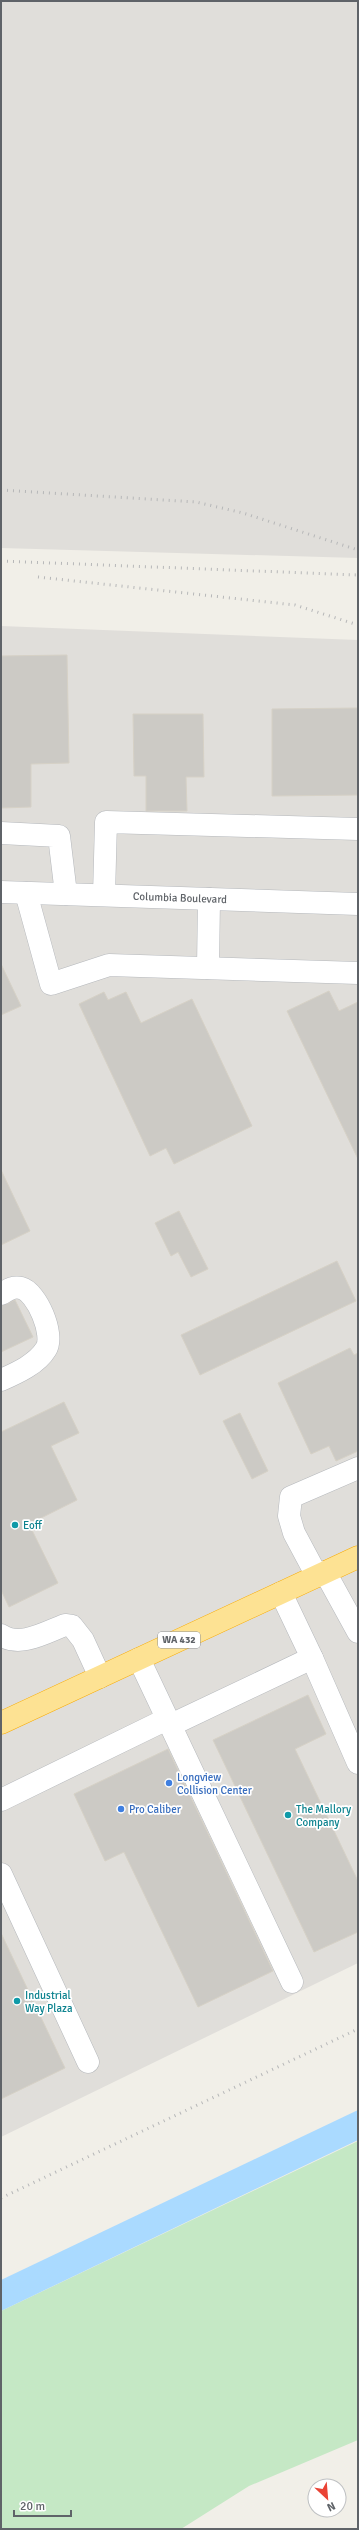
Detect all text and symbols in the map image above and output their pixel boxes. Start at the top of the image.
street label: Columbia Boulevard [133,890,227,906]
place label: Eoff [23,1519,43,1532]
marker: Eoff [10,1520,20,1530]
road number: WA 432 [158,1632,200,1648]
place label: Longview Collision Center [177,1771,252,1797]
marker: Longview Collision Center [164,1778,174,1788]
place label: Pro Caliber [129,1803,181,1816]
place label: The Mallory Company [296,1803,352,1829]
marker: Pro Caliber [116,1804,126,1814]
marker: The Mallory Company [283,1810,293,1820]
place label: Industrial Way Plaza [25,1989,73,2015]
marker: Industrial Way Plaza [12,1996,22,2006]
north arrow [307,2478,347,2518]
scale bar [14,2492,71,2518]
text: 20 m [20,2499,45,2514]
text: N [325,2499,337,2514]

